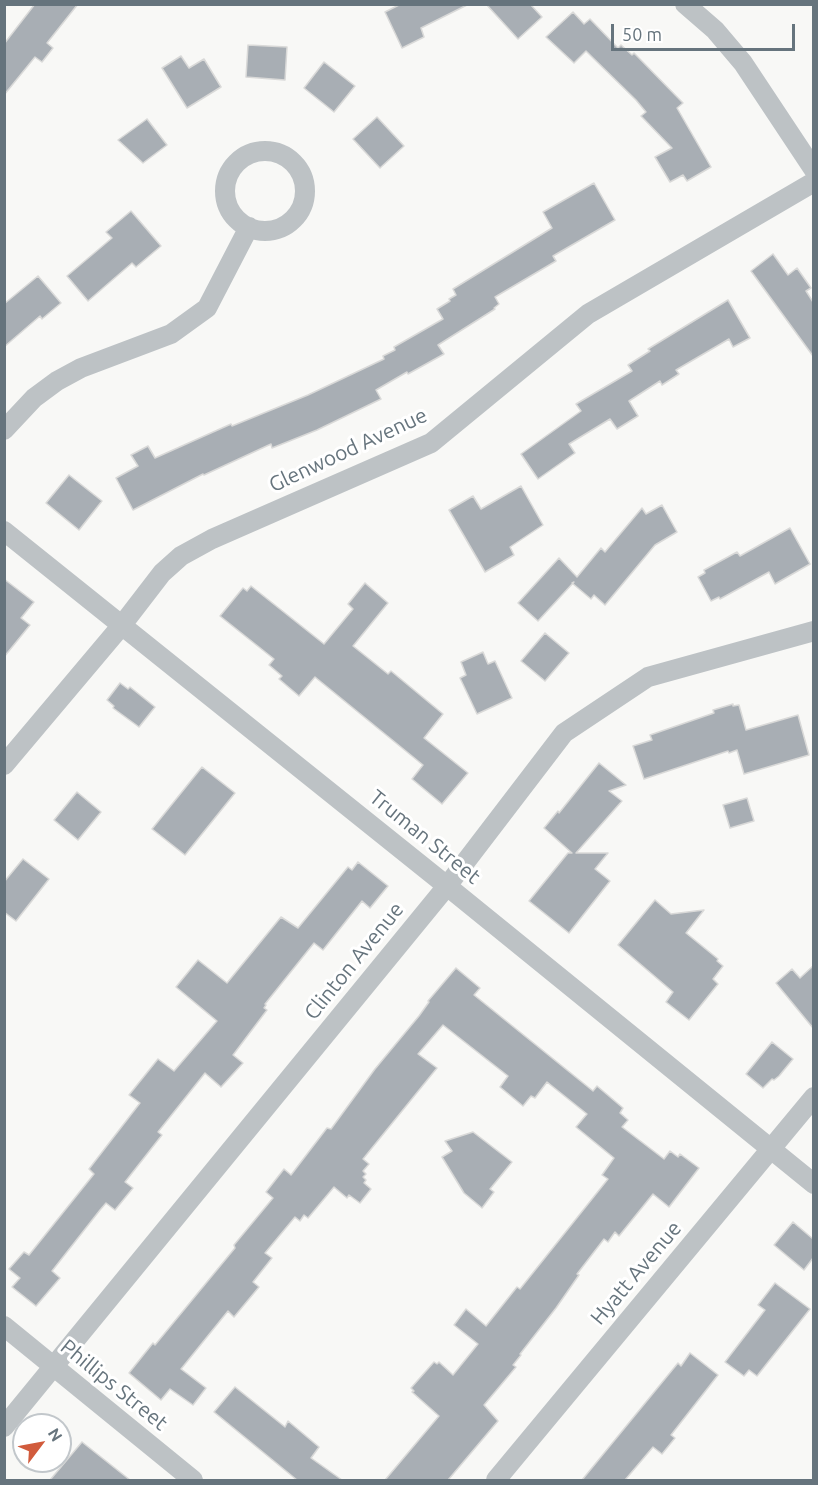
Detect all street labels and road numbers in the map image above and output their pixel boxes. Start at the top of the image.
street label: Glenwood Avenue [265,402,431,498]
street label: Truman Street [365,785,485,889]
street label: Clinton Avenue [299,897,409,1025]
street label: Hyatt Avenue [585,1216,687,1330]
street label: Phillips Street [55,1334,173,1436]

